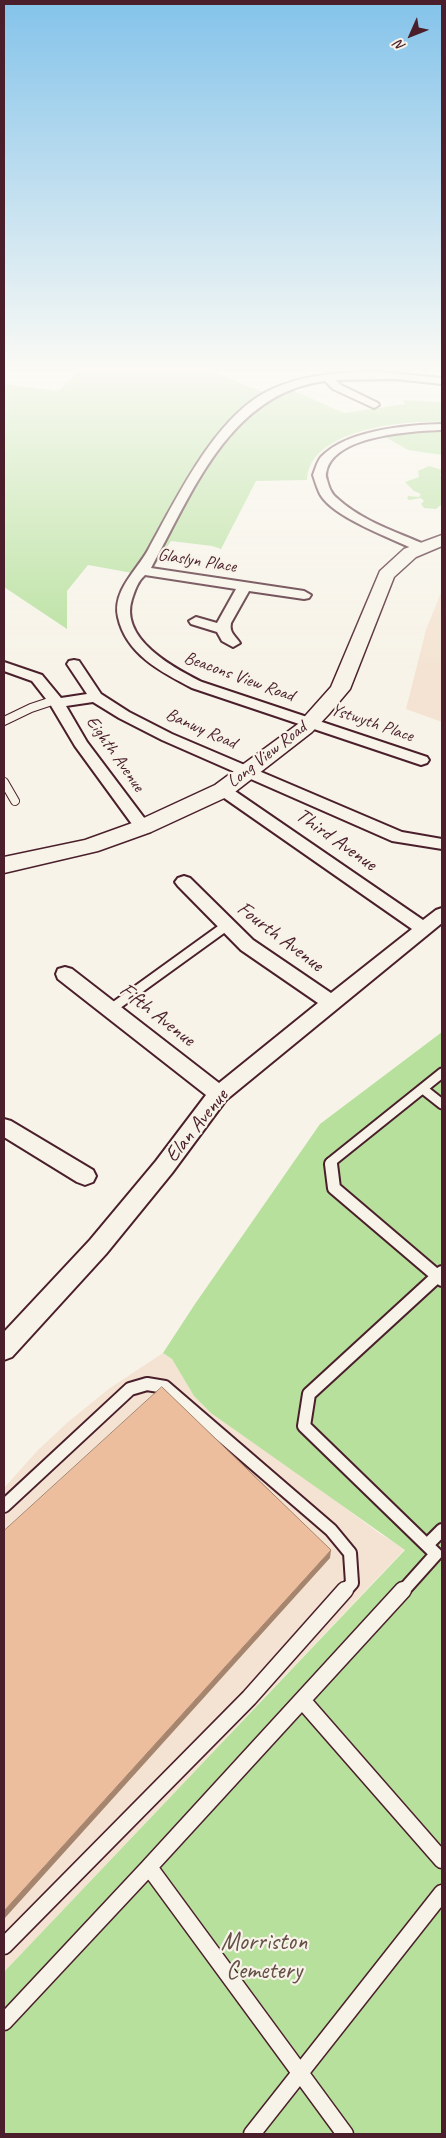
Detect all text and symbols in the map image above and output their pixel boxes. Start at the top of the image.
north arrow [386,10,436,60]
text: N [391,37,409,55]
street label: Glaslyn Place [156,544,238,578]
street label: Beacons View Road [181,647,297,707]
street label: Ystwyth Place [328,699,416,747]
street label: Banwy Road [162,704,240,754]
street label: Eighth Avenue [81,712,149,796]
street label: Long View Road [223,717,311,793]
street label: Third Avenue [291,803,381,877]
street label: Fourth Avenue [232,896,328,978]
street label: Fifth Avenue [114,978,200,1052]
street label: Elan Avenue [160,1084,234,1168]
park label: Morriston Cemetery [221,1927,307,1986]

